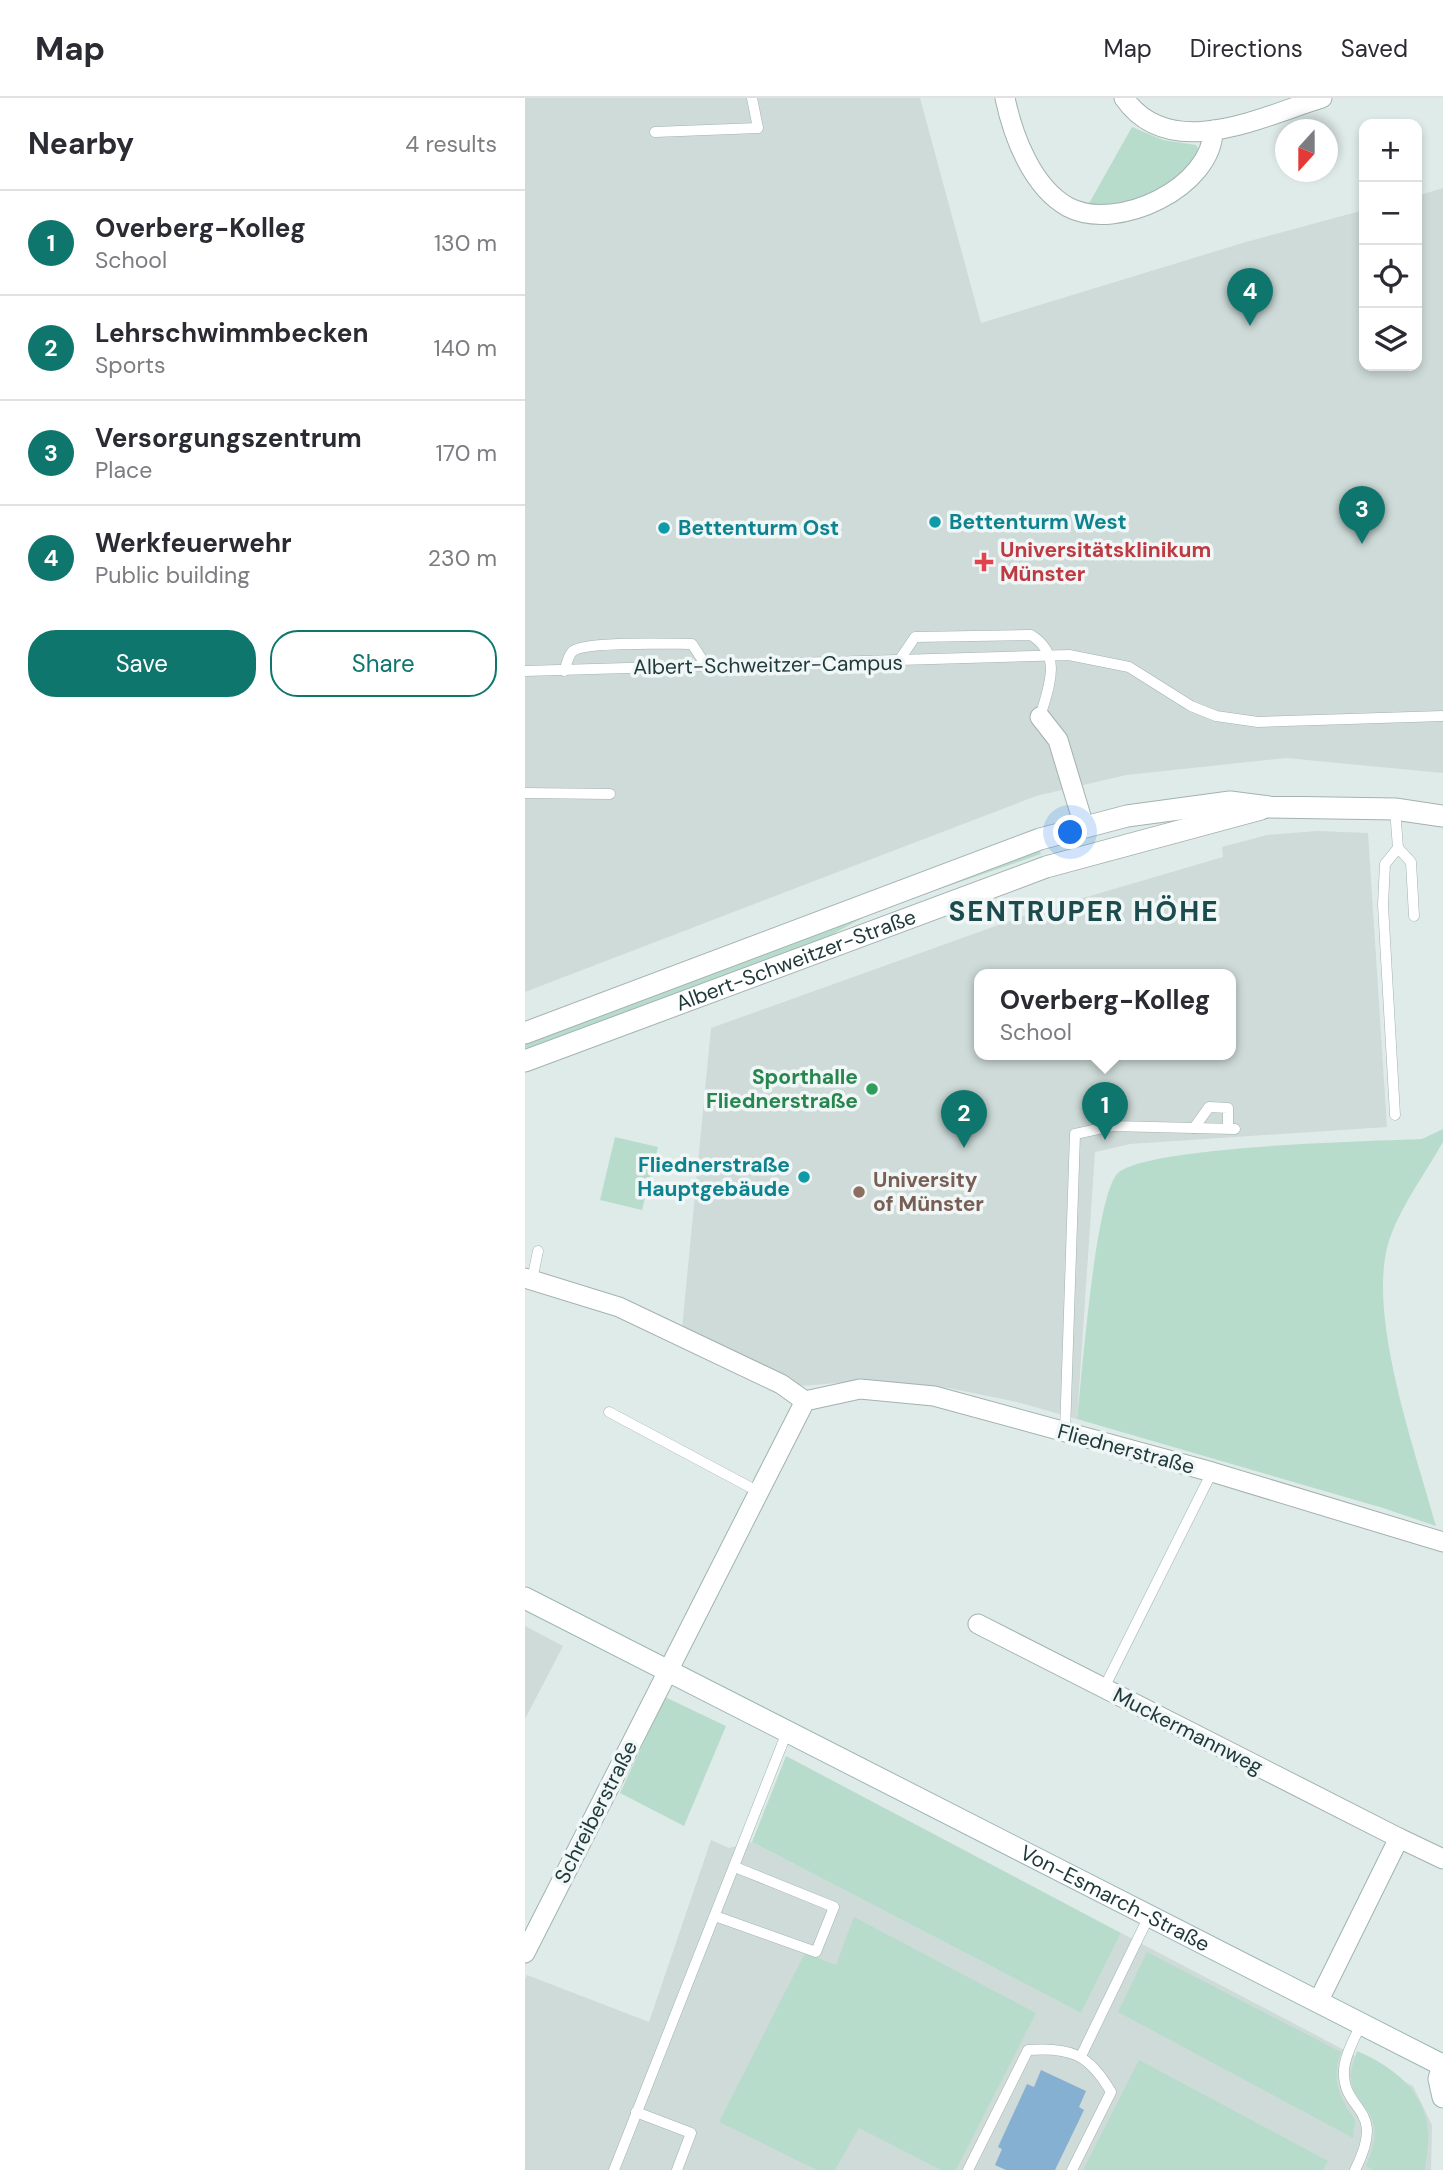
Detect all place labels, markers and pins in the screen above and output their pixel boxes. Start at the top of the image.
pin: 4 [1227,268,1273,326]
pin: 3 [1339,486,1385,544]
place label: Bettenturm West [949,508,1127,536]
place label: Bettenturm Ost [678,514,839,542]
marker: Bettenturm West [927,514,943,530]
marker: Bettenturm Ost [656,520,672,536]
place label: Universitätsklinikum Münster [1000,536,1211,588]
marker: Universitätsklinikum Münster [974,552,994,572]
place label: Sporthalle Fliednerstraße [706,1063,858,1115]
marker: Sporthalle Fliednerstraße [864,1081,880,1097]
pin: 1 [1082,1082,1128,1140]
pin: 2 [941,1090,987,1148]
place label: Fliednerstraße Hauptgebäude [637,1151,790,1203]
place label: University of Münster [873,1166,984,1218]
marker: Fliednerstraße Hauptgebäude [796,1169,812,1185]
marker: University of Münster [851,1184,867,1200]

